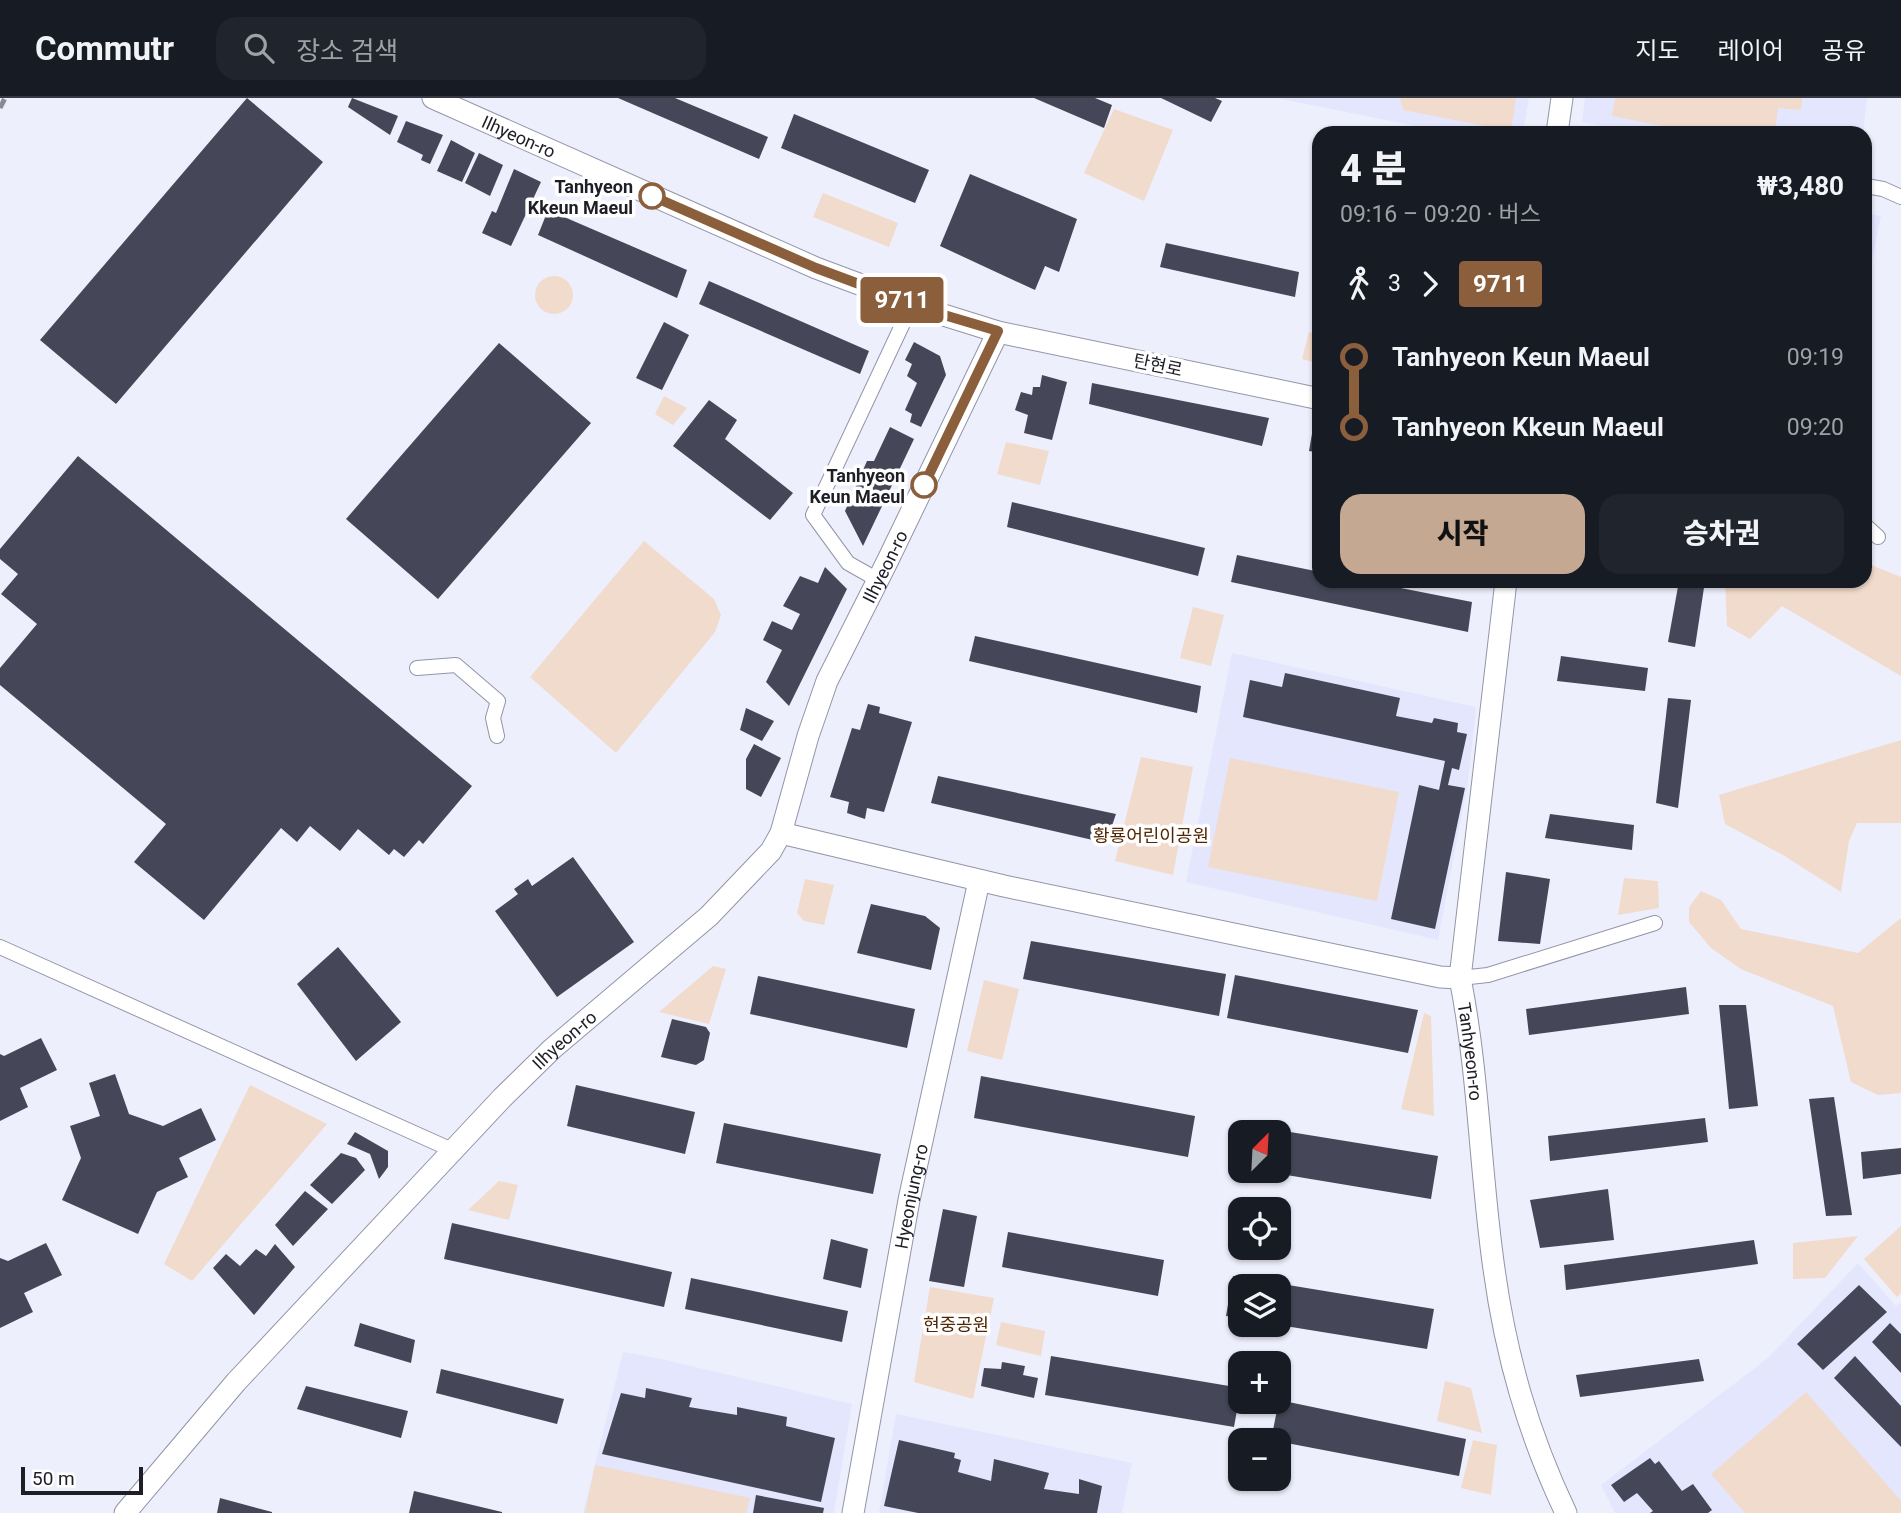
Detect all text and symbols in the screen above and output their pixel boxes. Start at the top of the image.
search box [216,17,706,80]
text: Commutr [35,29,174,68]
icon: search [240,29,278,67]
text: 장소 검색 [296,36,398,66]
text: 지도 [1635,37,1680,65]
text: 레이어 [1718,37,1784,65]
text: 공유 [1822,37,1866,65]
street label: Ilhyeon-ro [479,111,559,162]
text: 4 분 [1340,147,1406,191]
text: ₩3,480 [1757,171,1844,201]
place label: Tanhyeon Kkeun Maeul [528,176,633,218]
marker: Tanhyeon Kkeun Maeul [639,183,665,209]
text: 09:16 – 09:20 · 버스 [1340,201,1541,228]
icon: walk [1340,265,1378,303]
icon: forward [1411,265,1449,303]
text: 3 [1388,270,1401,297]
text: 9711 [1473,270,1528,298]
line badge: 9711 [853,277,951,323]
text: 9711 [874,286,930,314]
text: Tanhyeon Keun Maeul [1392,342,1650,372]
text: 09:19 [1787,344,1844,371]
street label: 탄현로 [1132,350,1184,380]
text: Tanhyeon Kkeun Maeul [1392,412,1664,442]
text: 09:20 [1787,414,1844,441]
place label: Tanhyeon Keun Maeul [809,465,905,507]
marker: Tanhyeon Keun Maeul [911,472,937,498]
button: 시작 [1340,494,1585,574]
button: 승차권 [1599,494,1844,574]
street label: Ilhyeon-ro [858,527,911,606]
park label: 황룡어린이공원 [1093,825,1209,846]
street label: Tanhyeon-ro [1454,1001,1487,1102]
street label: Ilhyeon-ro [527,1006,600,1073]
north arrow [1228,1120,1292,1183]
map controls [1228,1120,1291,1491]
street label: Hyeonjung-ro [890,1142,932,1250]
button: locate [1228,1197,1291,1260]
button: layers [1228,1274,1291,1337]
park label: 현중공원 [923,1314,989,1335]
button: + [1228,1351,1291,1414]
button: − [1228,1428,1291,1491]
scale bar [21,1464,144,1496]
text: 50 m [32,1467,75,1490]

